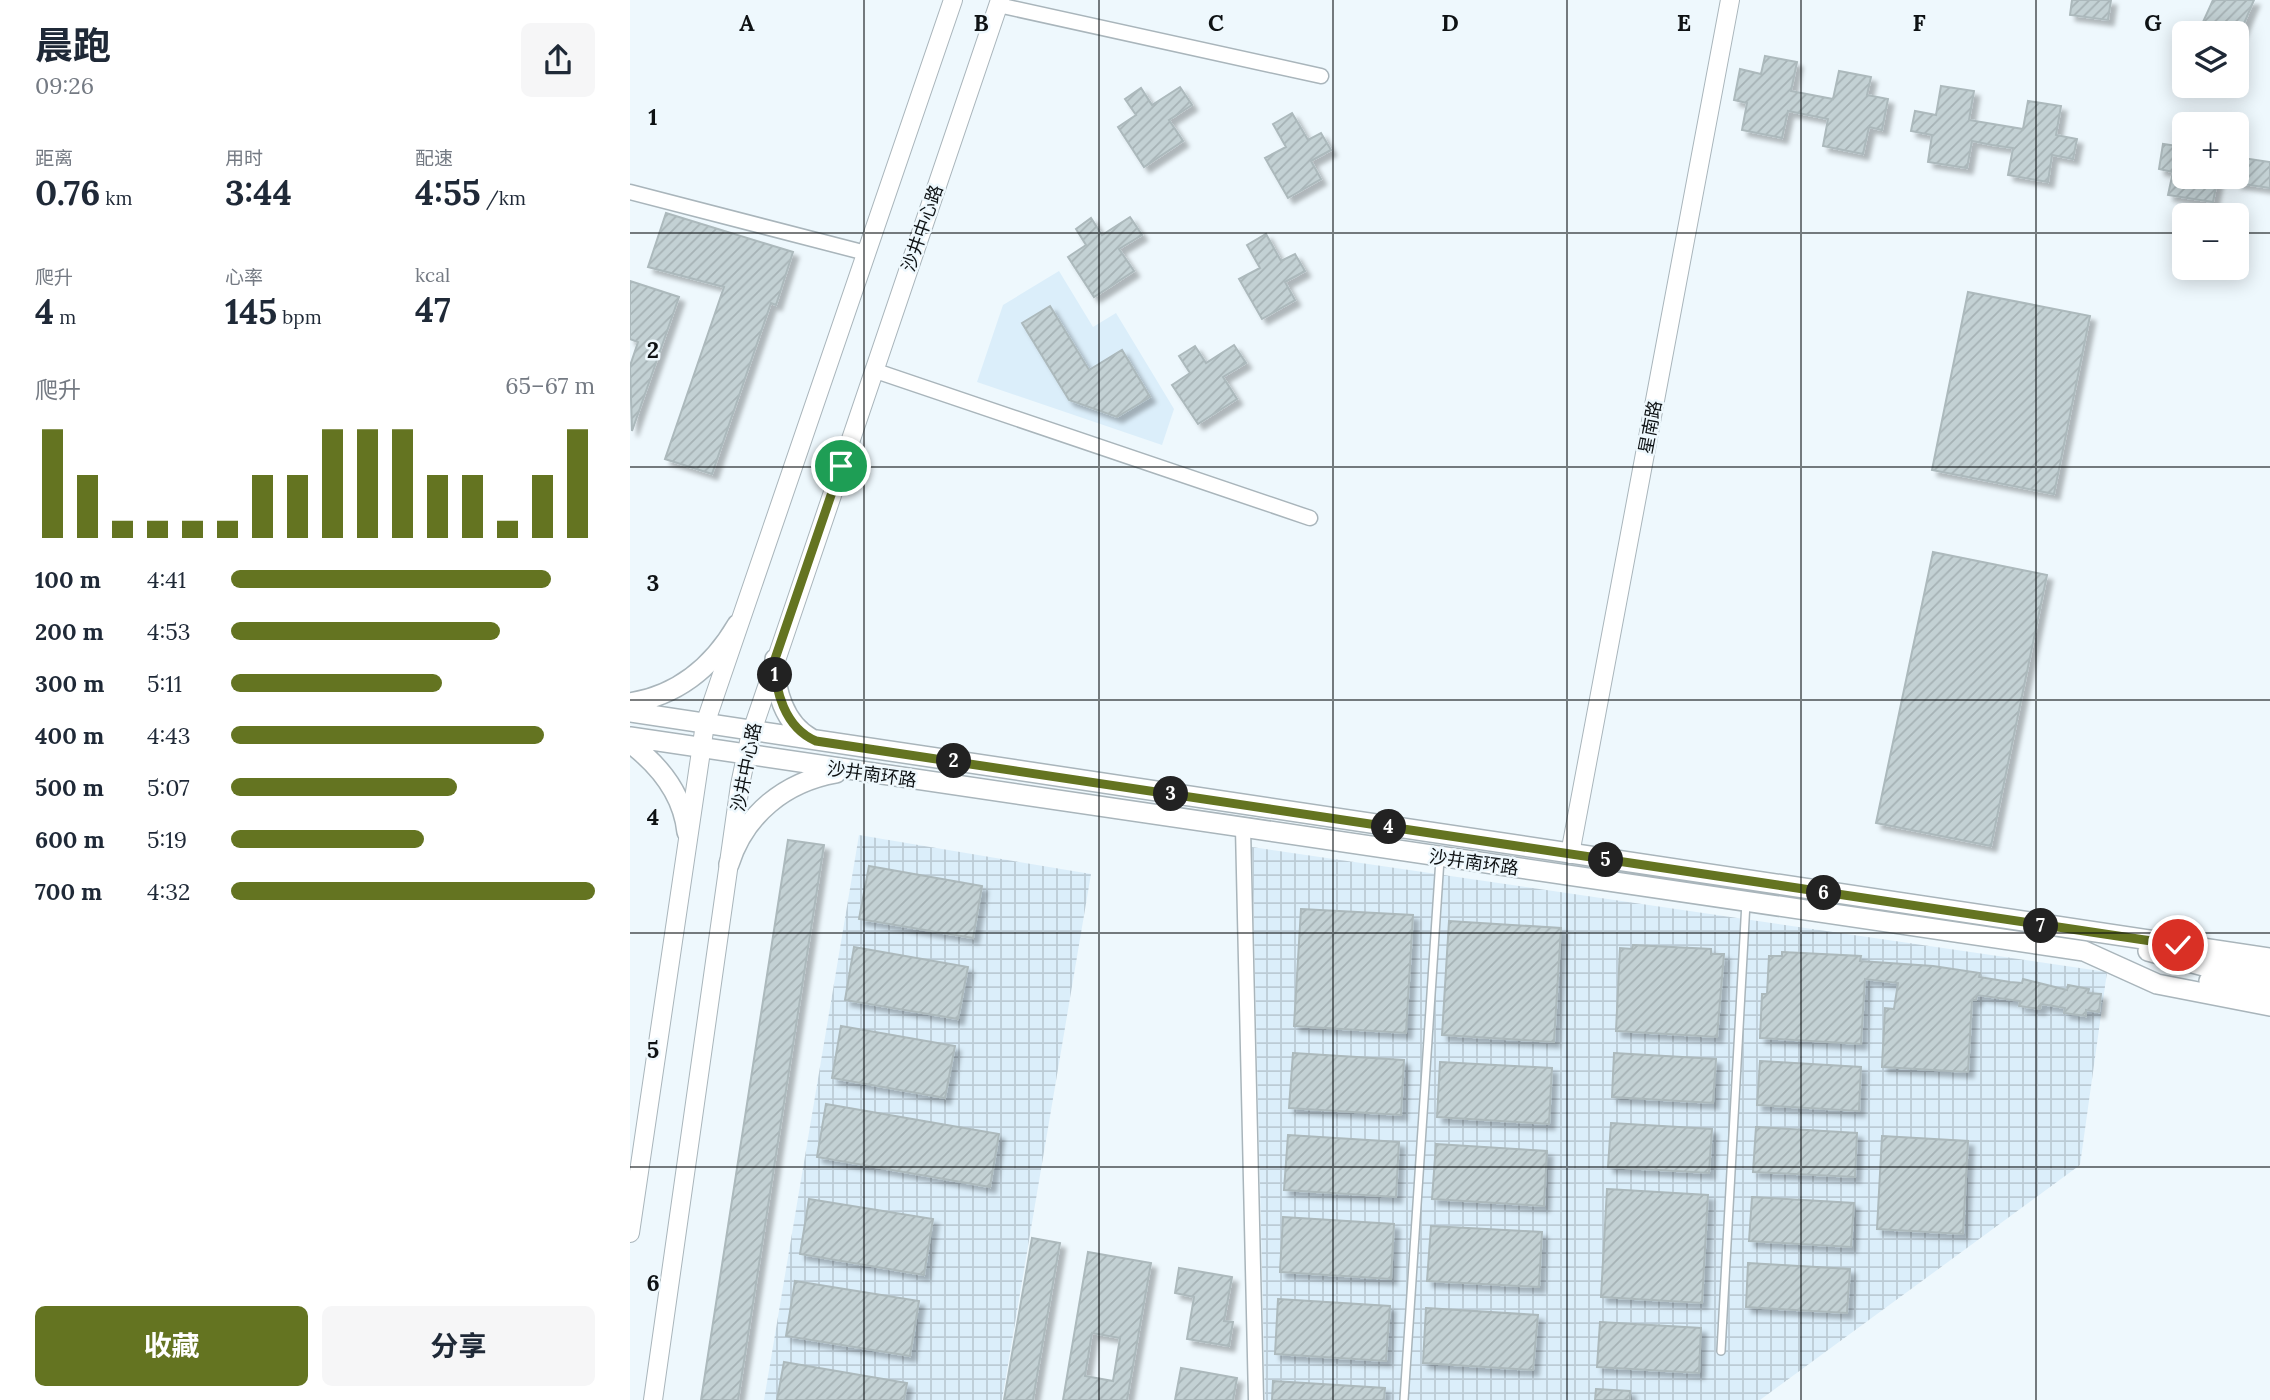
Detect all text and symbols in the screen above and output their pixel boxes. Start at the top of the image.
text: A [739,8,755,37]
text: B [973,8,989,37]
text: C [1208,8,1224,37]
text: D [1441,8,1459,37]
text: E [1677,8,1691,37]
text: F [1912,8,1926,37]
text: G [2144,8,2162,37]
text: 晨跑 [35,21,111,69]
map controls [2172,21,2249,280]
button: layers [2172,21,2249,98]
button: share [521,23,595,97]
text: 09:26 [35,71,94,100]
text: 1 [648,102,658,131]
button: + [2172,112,2249,189]
text: 距离 [35,146,73,170]
text: 用时 [225,146,263,170]
text: 配速 [415,146,453,170]
text: 0.76 [35,170,100,215]
text: 3:44 [225,170,292,215]
text: 4:55 [415,170,481,215]
street label: 沙井中心路 [896,182,948,274]
text: km [100,186,133,210]
text: /km [481,186,526,210]
button: − [2172,203,2249,280]
text: kcal [415,263,450,287]
text: 爬升 [35,265,73,289]
text: 心率 [225,265,263,289]
text: 47 [415,287,451,332]
text: 4 [35,289,54,334]
text: 145 [225,289,277,334]
text: m [54,305,76,329]
text: bpm [277,305,322,329]
text: 2 [647,335,659,364]
text: 65–67 m [505,371,595,400]
text: 爬升 [35,375,81,404]
street label: 星南路 [1634,398,1666,456]
pin [811,436,871,496]
icon: arrive [822,447,860,485]
text: 100 m [35,565,101,594]
text: 4:41 [147,565,186,594]
text: 3 [647,568,659,597]
text: 200 m [35,617,104,646]
text: 4:53 [147,617,191,646]
pin: 1 [758,658,792,692]
text: 1 [771,662,778,686]
text: 300 m [35,669,104,698]
text: 5:11 [147,669,182,698]
text: 400 m [35,721,104,750]
text: 4:43 [147,721,191,750]
street label: 沙井中心路 [726,721,766,813]
pin: 2 [936,744,972,778]
text: 2 [948,748,959,772]
street label: 沙井南环路 [826,756,918,792]
text: 500 m [35,773,104,802]
text: 5:07 [147,773,190,802]
pin: 3 [1154,776,1188,812]
text: 3 [1165,781,1176,805]
text: 4 [647,802,659,831]
pin: 4 [1372,810,1406,844]
text: 4 [1383,814,1394,838]
text: 600 m [35,825,105,854]
text: 5:19 [147,825,187,854]
pin: 5 [1588,842,1623,878]
street label: 沙井南环路 [1428,844,1520,880]
text: 5 [1600,847,1611,871]
pin: 6 [1806,876,1842,910]
text: 700 m [35,877,102,906]
text: 4:32 [147,877,190,906]
text: 6 [1818,880,1829,904]
pin: 7 [2024,908,2058,944]
text: 7 [2036,913,2045,937]
pin [2148,915,2208,975]
icon: check [2159,926,2197,964]
text: 5 [647,1035,659,1064]
text: 6 [646,1268,660,1297]
button: 收藏 [35,1306,308,1386]
button: 分享 [322,1306,595,1386]

